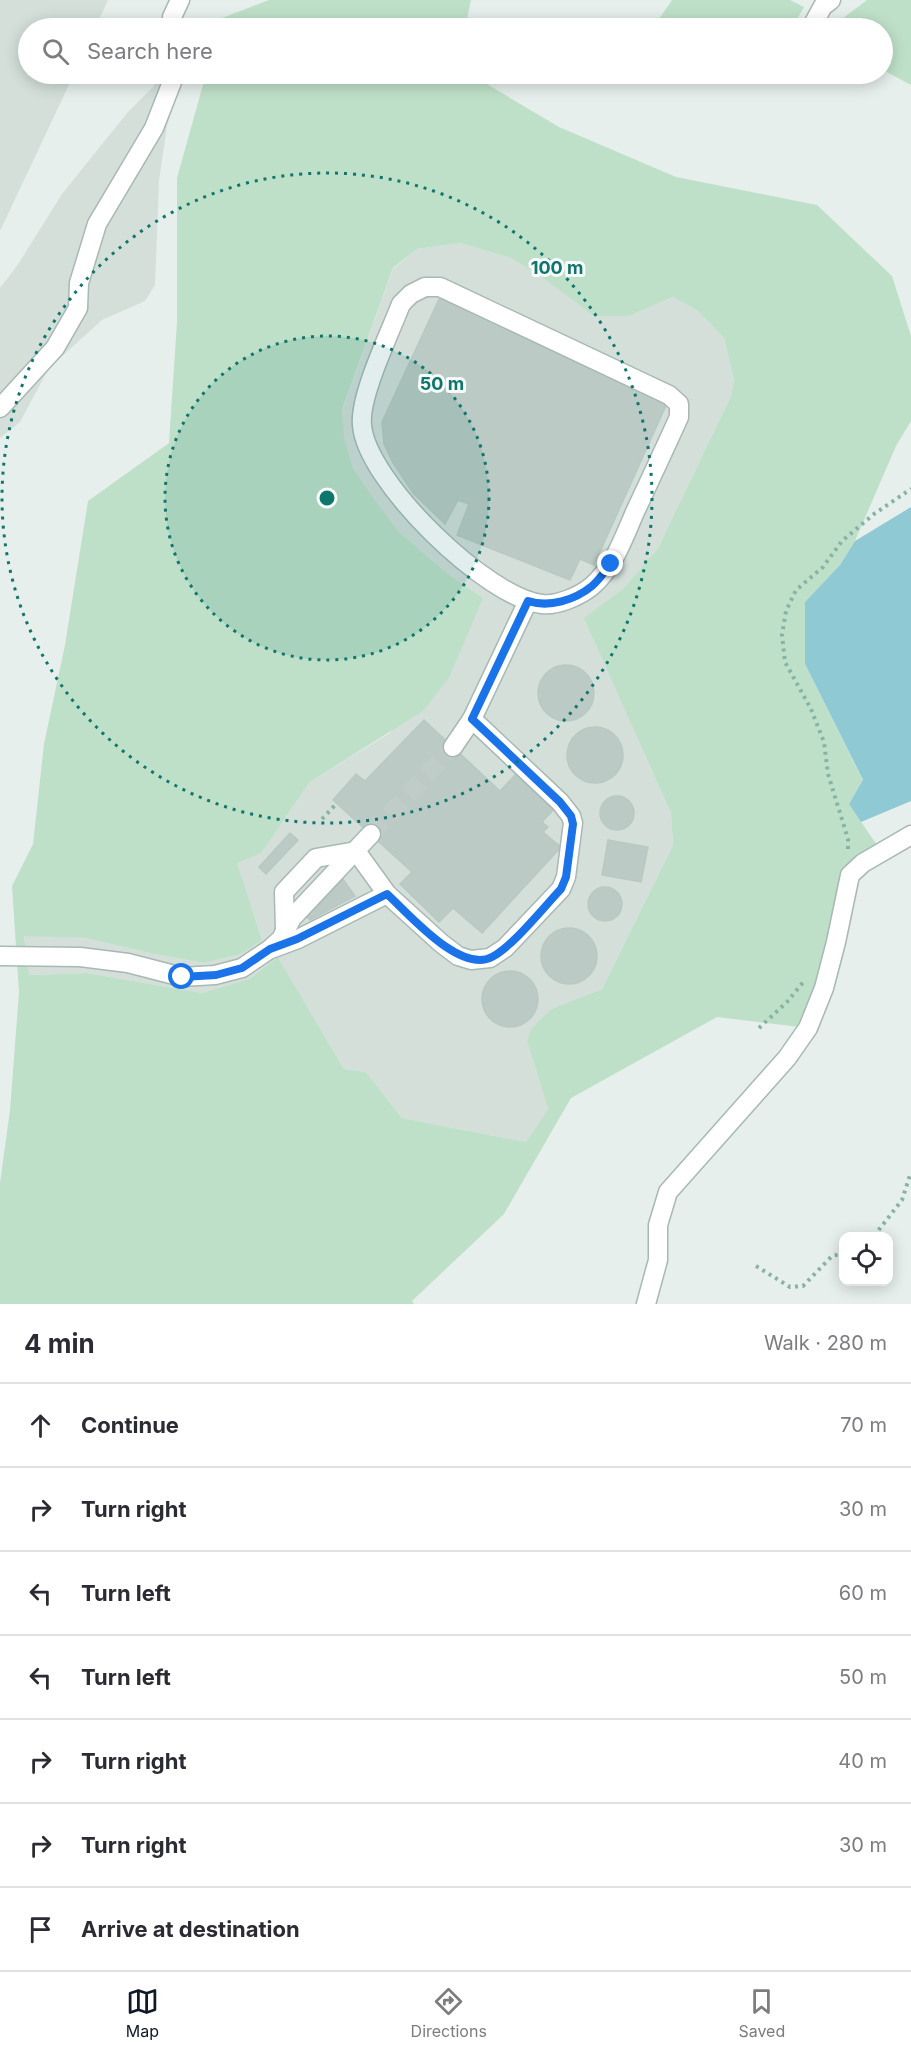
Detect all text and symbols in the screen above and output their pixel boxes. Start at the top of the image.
search box [18,18,893,84]
icon: search [39,35,72,68]
text: Search here [87,38,213,64]
text: 100 m [531,257,583,278]
text: 50 m [420,373,464,394]
centre of rings [317,488,337,508]
route end [597,550,623,576]
route start [168,963,194,989]
map controls [839,1232,893,1286]
button: locate [839,1232,893,1286]
text: 4 min [24,1328,95,1359]
text: Walk · 280 m [764,1331,887,1355]
icon: ahead [24,1409,57,1442]
text: Continue [81,1412,179,1438]
text: 70 m [840,1413,887,1437]
icon: right [24,1493,57,1526]
text: Turn right [81,1496,187,1522]
text: 30 m [839,1497,887,1521]
icon: left [24,1577,57,1610]
text: Turn left [81,1580,171,1606]
text: 60 m [839,1581,887,1605]
icon: left [24,1661,57,1694]
text: Turn left [81,1664,171,1690]
text: 50 m [839,1665,887,1689]
icon: right [24,1745,57,1778]
text: Turn right [81,1748,187,1774]
text: 40 m [838,1749,887,1773]
icon: right [24,1829,57,1862]
text: Turn right [81,1832,187,1858]
text: 30 m [839,1833,887,1857]
icon: arrive [24,1913,57,1946]
text: Arrive at destination [81,1916,300,1942]
tab: Map [126,1985,159,2041]
tab: Directions [411,1985,487,2041]
tab: Saved [738,1985,785,2041]

